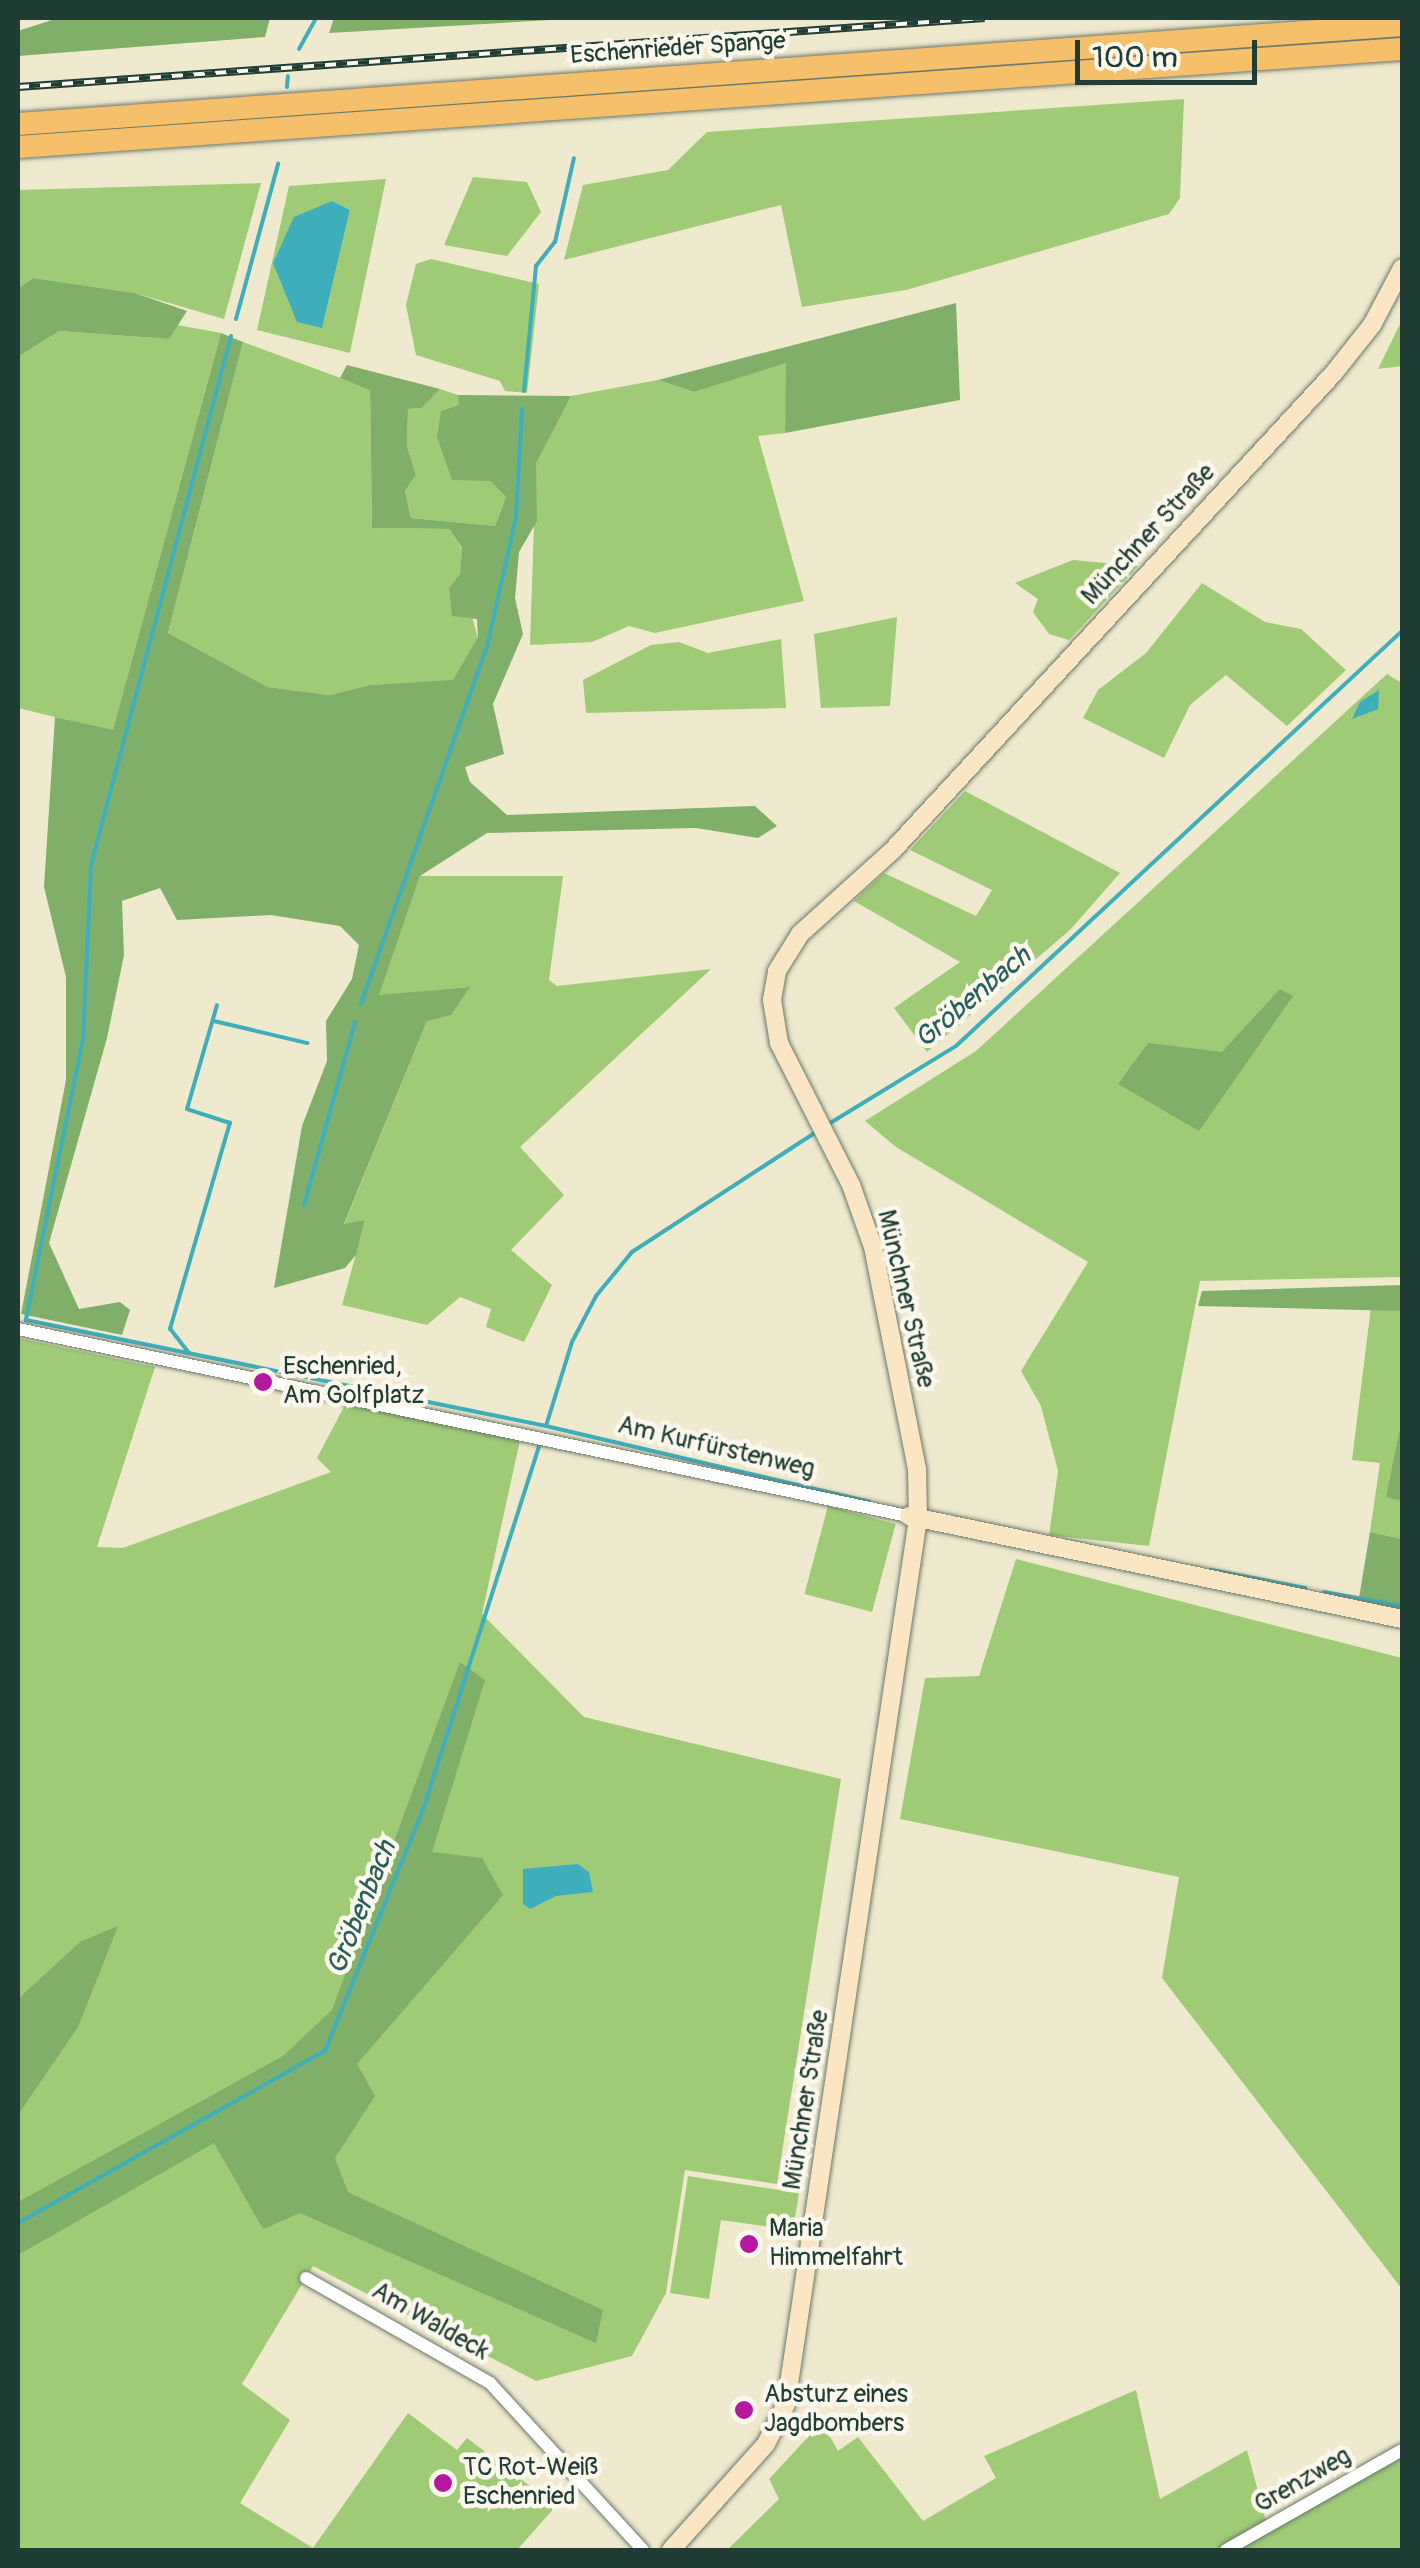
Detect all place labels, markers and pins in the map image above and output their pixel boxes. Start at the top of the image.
place label: Eschenried, Am Golfplatz [283,1353,424,1412]
marker: Eschenried, Am Golfplatz [252,1371,274,1393]
place label: Maria Himmelfahrt [769,2215,903,2274]
marker: Maria Himmelfahrt [738,2233,760,2255]
place label: Absturz eines Jagdbombers [764,2381,908,2440]
marker: Absturz eines Jagdbombers [733,2399,755,2421]
place label: TC Rot-Weiß Eschenried [463,2454,598,2513]
marker: TC Rot-Weiß Eschenried [432,2472,454,2494]

